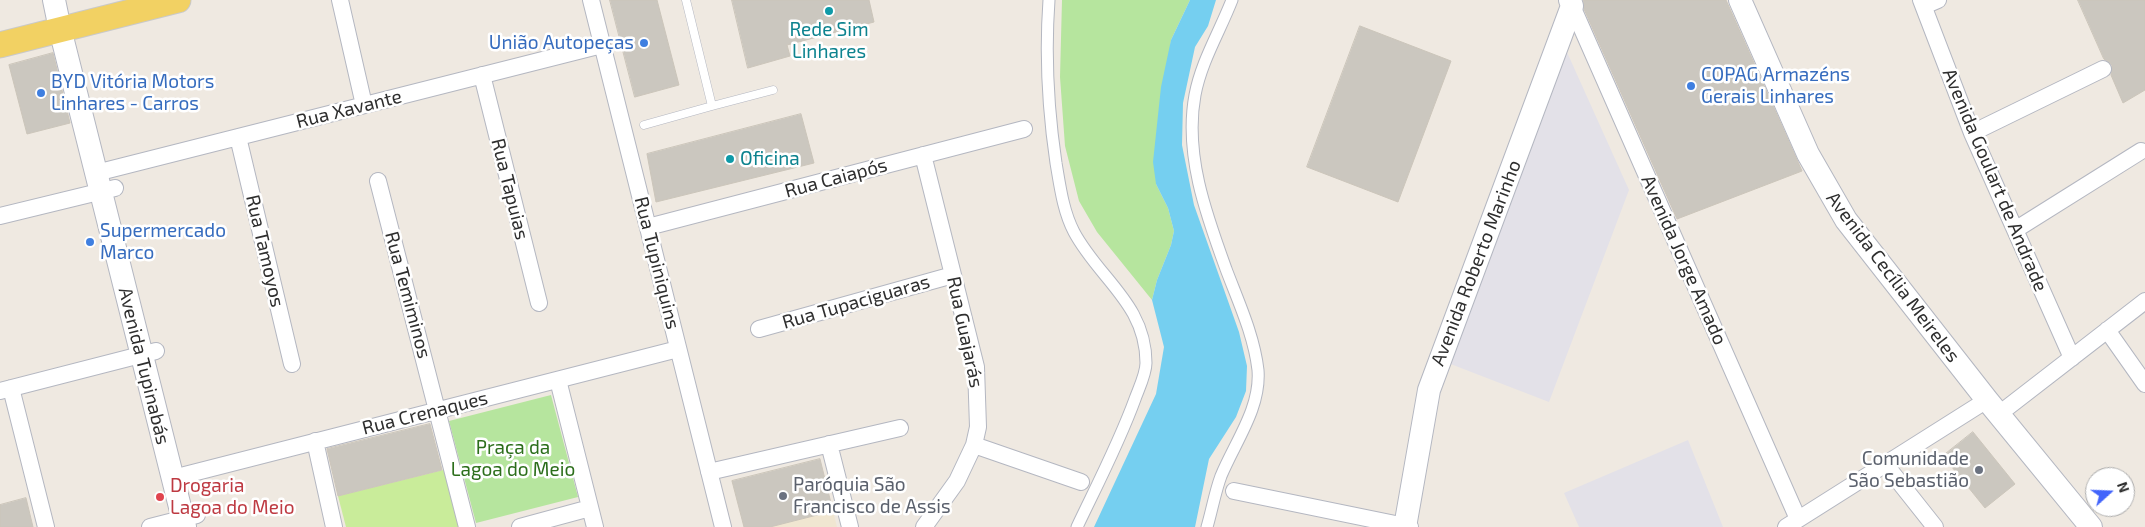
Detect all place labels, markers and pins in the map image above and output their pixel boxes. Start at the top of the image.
marker: Rede Sim Linhares [823,5,835,17]
place label: Rede Sim Linhares [789,19,869,63]
place label: União Autopeças [489,32,634,54]
marker: União Autopeças [638,37,650,49]
place label: COPAG Armazéns Gerais Linhares [1701,64,1850,108]
place label: BYD Vitória Motors Linhares - Carros [51,71,214,115]
marker: COPAG Armazéns Gerais Linhares [1685,80,1697,92]
marker: BYD Vitória Motors Linhares - Carros [35,87,47,99]
place label: Oficina [740,148,800,170]
marker: Oficina [724,153,736,165]
place label: Supermercado Marco [100,220,226,264]
marker: Supermercado Marco [84,236,96,248]
place label: Comunidade São Sebastião [1848,448,1969,492]
marker: Comunidade São Sebastião [1973,464,1985,476]
place label: Paróquia São Francisco de Assis [793,474,951,518]
place label: Drogaria Lagoa do Meio [170,475,294,519]
marker: Paróquia São Francisco de Assis [777,490,789,502]
marker: Drogaria Lagoa do Meio [154,491,166,503]

